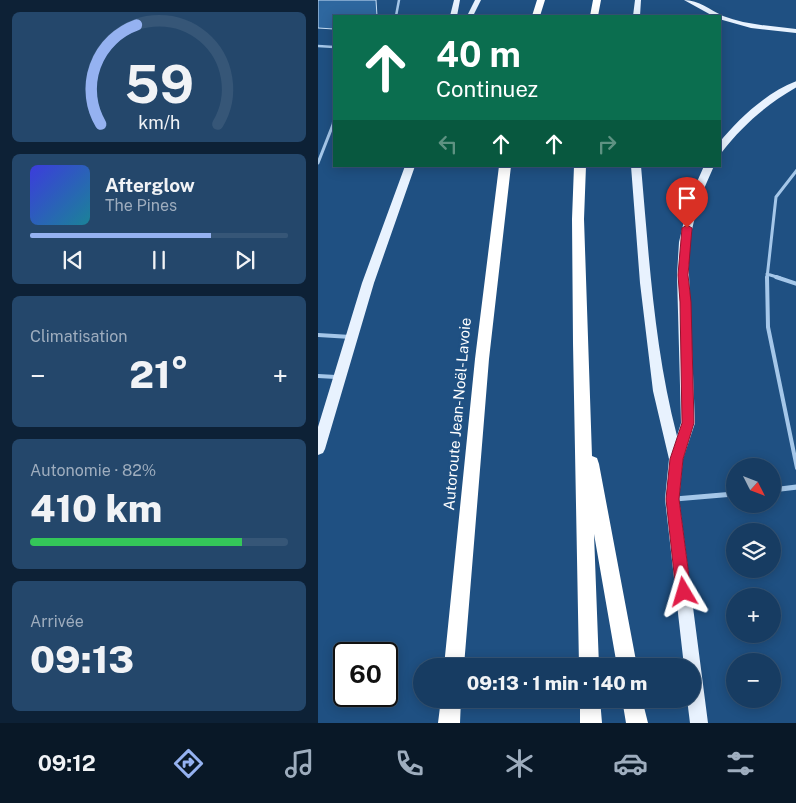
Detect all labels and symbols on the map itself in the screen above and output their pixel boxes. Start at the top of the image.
pin [666,177,708,228]
street label: Autoroute Jean-Noël-Lavoie [440,317,474,511]
north arrow [726,458,780,512]
position arrow [657,565,709,617]
speed limit sign: 60 [333,642,398,707]

